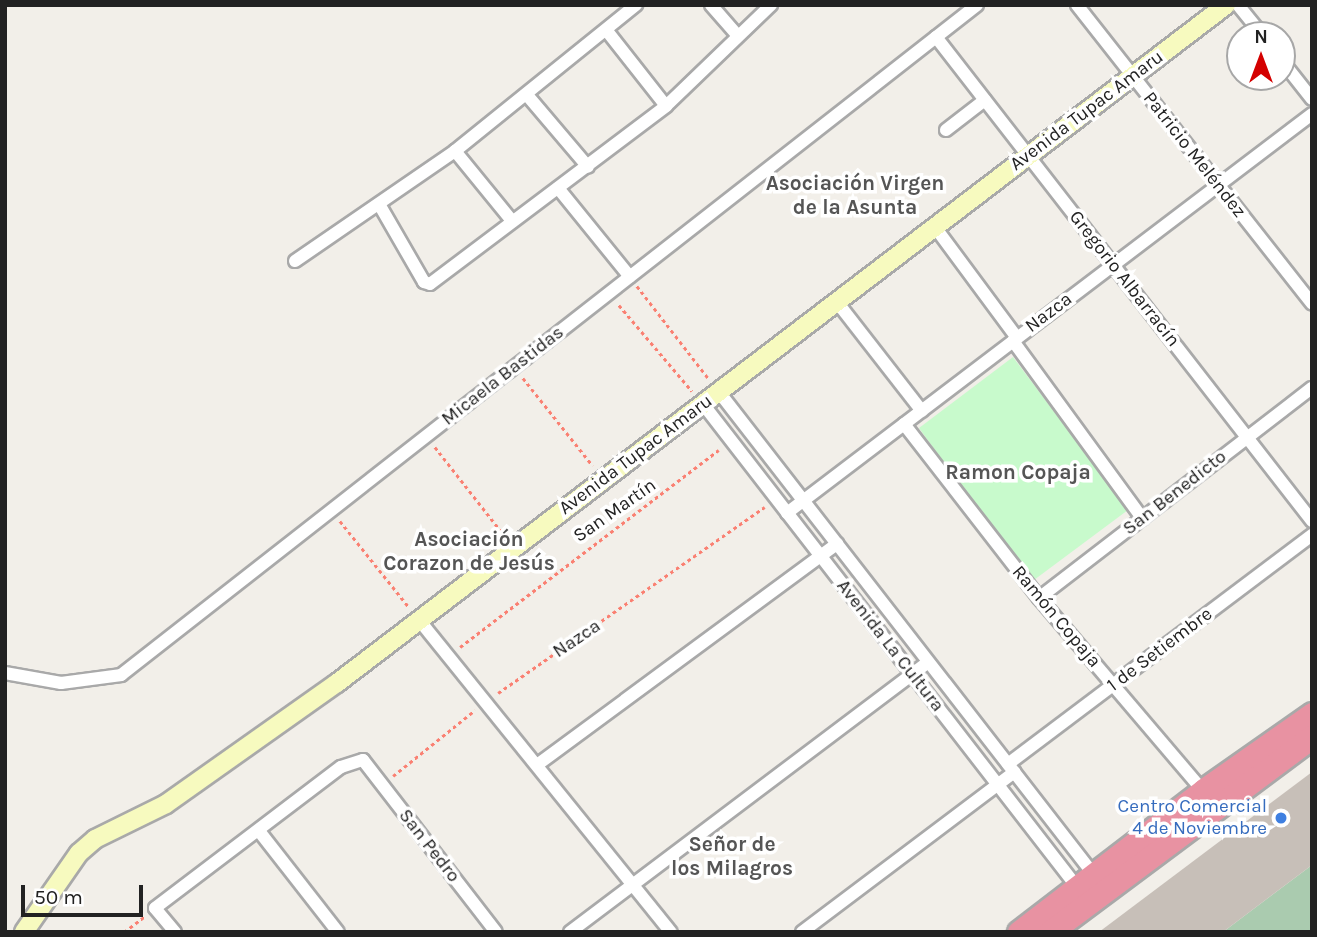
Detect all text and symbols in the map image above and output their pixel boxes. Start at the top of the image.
north arrow [1226,21,1296,91]
text: N [1254,26,1268,48]
street label: Avenida Tupac Amaru [1006,46,1168,176]
street label: Patricio Meléndez [1138,88,1250,222]
district label: Asociación Virgen de la Asunta [766,170,944,220]
street label: Gregorio Albarracín [1064,206,1184,352]
street label: Nazca [1021,288,1077,338]
street label: Micaela Bastidas [437,321,569,431]
street label: Avenida Tupac Amaru [555,390,717,520]
street label: San Benedicto [1119,446,1231,540]
district label: Ramon Copaja [945,459,1091,485]
street label: San Martín [569,474,661,548]
district label: Asociación Corazon de Jesús [383,526,555,576]
street label: Ramón Copaja [1007,561,1105,673]
street label: Avenida La Cultura [831,575,949,717]
street label: 1 de Setiembre [1103,603,1217,697]
street label: Nazca [549,615,605,663]
place label: Centro Comercial 4 de Noviembre [1118,796,1267,840]
street label: San Pedro [393,805,465,887]
marker: Centro Comercial 4 de Noviembre [1273,810,1289,826]
district label: Señor de los Milagros [671,831,793,881]
scale bar [24,870,147,914]
text: 50 m [34,885,83,909]

